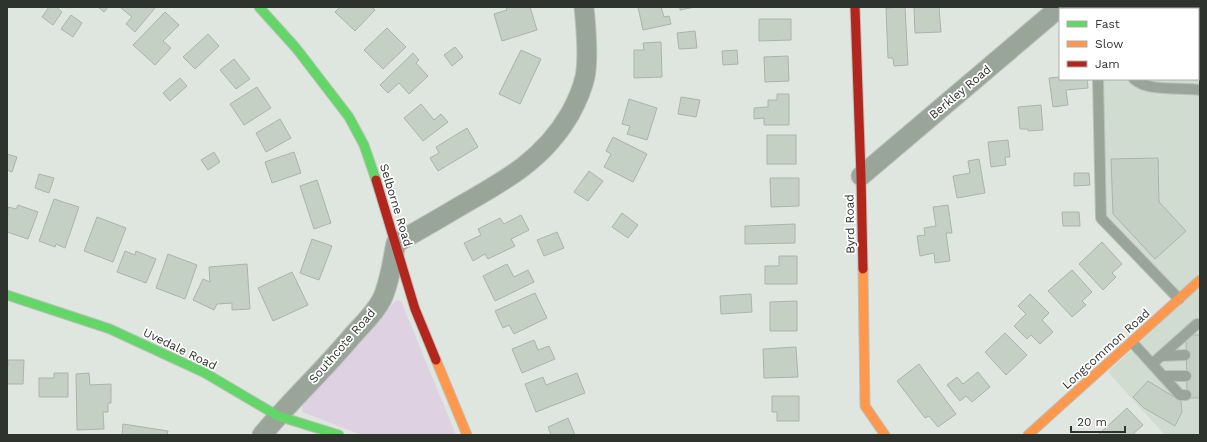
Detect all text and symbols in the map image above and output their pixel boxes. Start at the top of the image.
legend [1059,8,1199,80]
text: Fast [1095,17,1120,31]
text: Slow [1095,37,1123,51]
text: Jam [1095,57,1120,71]
street label: Berkley Road [926,62,994,122]
street label: Selborne Road [377,162,415,248]
street label: Byrd Road [842,194,858,254]
street label: Southcote Road [306,306,378,386]
street label: Longcommon Road [1059,306,1153,392]
street label: Uvedale Road [141,325,219,373]
scale bar [1071,408,1125,434]
text: 20 m [1077,415,1107,429]

